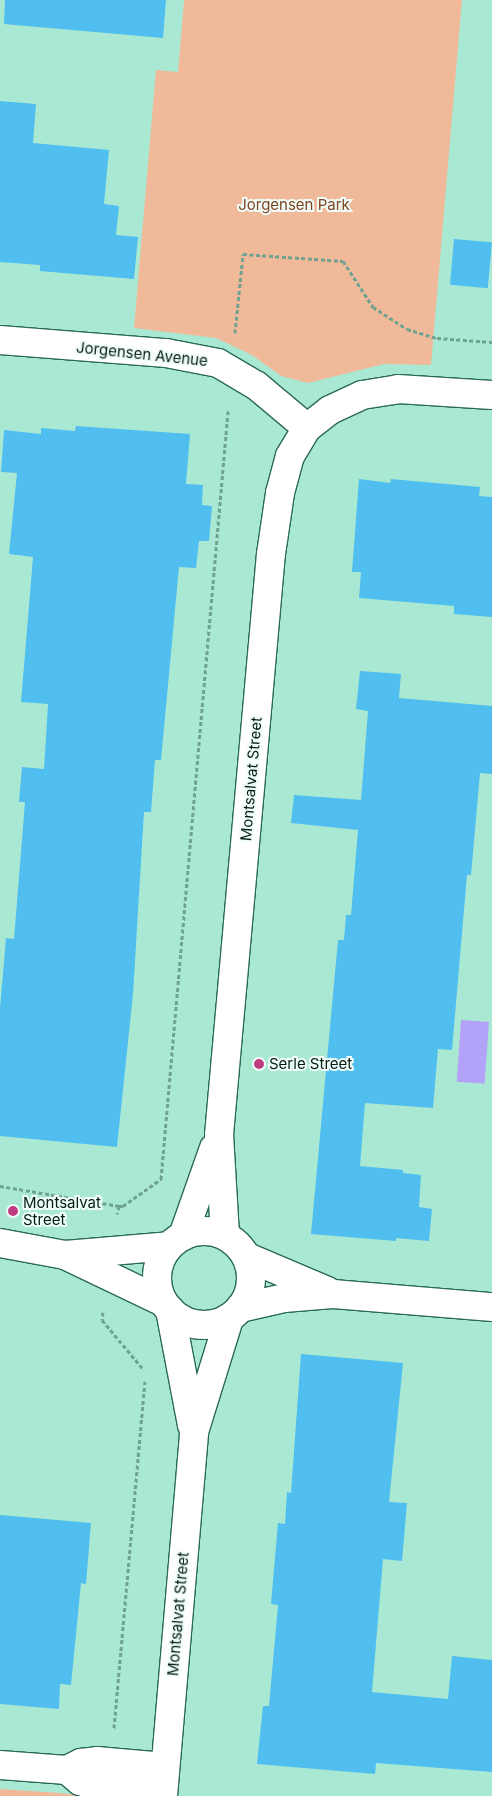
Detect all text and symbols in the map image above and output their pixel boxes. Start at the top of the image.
park label: Jorgensen Park [238,196,350,214]
street label: Jorgensen Avenue [75,338,209,370]
street label: Montsalvat Street [237,716,265,842]
place label: Serle Street [269,1055,352,1073]
marker: Serle Street [253,1058,265,1070]
place label: Montsalvat Street [23,1193,101,1228]
marker: Montsalvat Street [7,1205,19,1217]
street label: Montsalvat Street [164,1551,192,1677]

